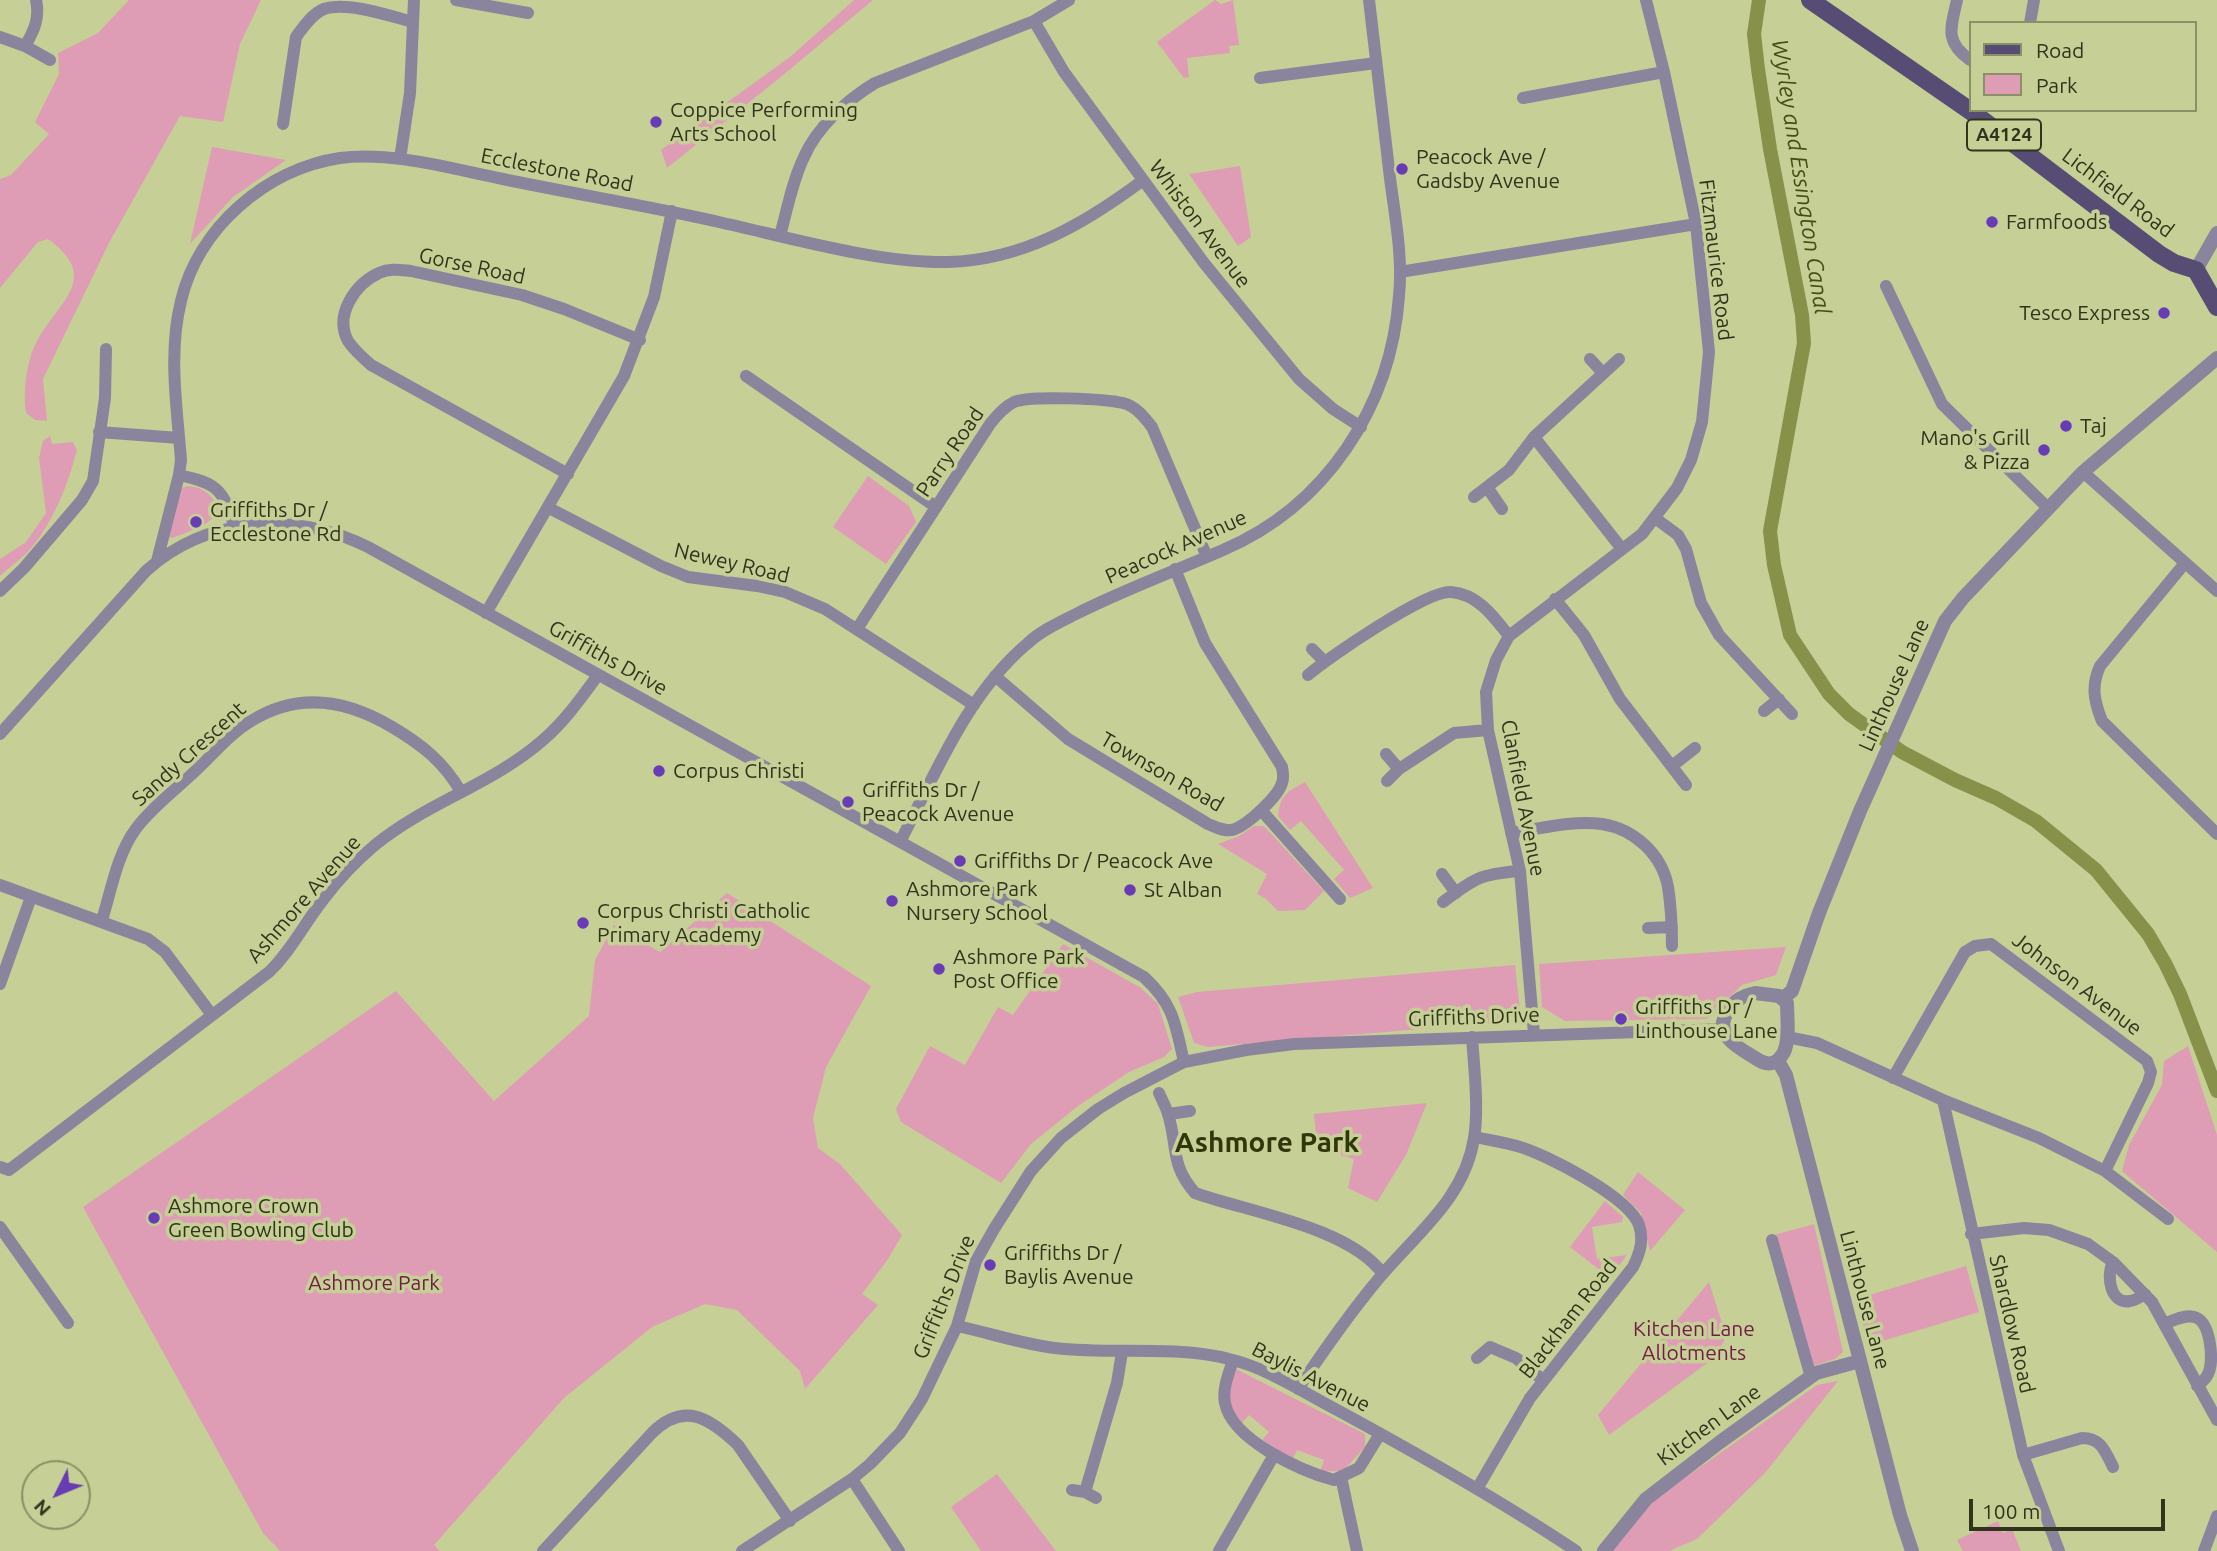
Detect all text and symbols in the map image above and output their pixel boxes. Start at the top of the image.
legend [1968,21,2196,112]
water label: Wyrley and Essington Canal [1766,37,1836,317]
text: Road [2036,38,2084,62]
text: Park [2036,73,2078,97]
place label: Coppice Performing Arts School [670,97,858,147]
marker: Coppice Performing Arts School [648,114,664,130]
road number: A4124 [1967,119,2041,150]
street label: Ecclestone Road [479,143,635,197]
street label: Lichfield Road [2057,143,2179,243]
place label: Peacock Ave / Gadsby Avenue [1416,144,1560,194]
street label: Whiston Avenue [1144,155,1256,293]
marker: Peacock Ave / Gadsby Avenue [1394,161,1410,177]
street label: Fitzmaurice Road [1694,178,1738,342]
place label: Farmfoods [2006,209,2107,235]
marker: Farmfoods [1984,214,2000,230]
street label: Gorse Road [417,242,527,290]
place label: Tesco Express [2019,300,2150,326]
marker: Tesco Express [2156,305,2172,321]
street label: Parry Road [911,402,989,502]
place label: Taj [2080,413,2107,439]
marker: Taj [2058,418,2074,434]
place label: Mano's Grill & Pizza [1920,425,2030,475]
marker: Mano's Grill & Pizza [2036,442,2052,458]
place label: Griffiths Dr / Ecclestone Rd [210,497,342,547]
street label: Peacock Avenue [1101,504,1251,590]
marker: Griffiths Dr / Ecclestone Rd [188,514,204,530]
street label: Newey Road [672,537,792,589]
street label: Griffiths Drive [544,615,672,701]
street label: Linthouse Lane [1853,615,1935,755]
street label: Sandy Crescent [127,696,251,812]
street label: Clanfield Avenue [1495,717,1551,879]
street label: Townson Road [1096,727,1228,817]
place label: Corpus Christi [673,758,805,784]
marker: Corpus Christi [651,763,667,779]
place label: Griffiths Dr / Peacock Avenue [862,777,1014,827]
marker: Griffiths Dr / Peacock Avenue [840,794,856,810]
street label: Ashmore Avenue [242,830,366,968]
place label: Griffiths Dr / Peacock Ave [974,848,1213,874]
marker: Griffiths Dr / Peacock Ave [952,853,968,869]
place label: Ashmore Park Nursery School [906,876,1048,926]
place label: St Alban [1144,877,1222,903]
marker: St Alban [1122,882,1138,898]
marker: Ashmore Park Nursery School [884,893,900,909]
place label: Corpus Christi Catholic Primary Academy [597,898,810,948]
marker: Corpus Christi Catholic Primary Academy [575,915,591,931]
street label: Johnson Avenue [2007,927,2147,1041]
place label: Ashmore Park Post Office [953,944,1085,994]
marker: Ashmore Park Post Office [931,961,947,977]
place label: Griffiths Dr / Linthouse Lane [1635,994,1778,1044]
street label: Griffiths Drive [1408,1002,1540,1032]
marker: Griffiths Dr / Linthouse Lane [1613,1011,1629,1027]
district label: Ashmore Park [1175,1126,1359,1160]
place label: Ashmore Crown Green Bowling Club [168,1193,354,1243]
marker: Ashmore Crown Green Bowling Club [146,1210,162,1226]
street label: Linthouse Lane [1834,1228,1896,1372]
street label: Griffiths Drive [908,1231,980,1363]
place label: Griffiths Dr / Baylis Avenue [1004,1240,1134,1290]
street label: Shardlow Road [1984,1252,2040,1396]
street label: Blackham Road [1514,1254,1622,1384]
marker: Griffiths Dr / Baylis Avenue [982,1257,998,1273]
park label: Ashmore Park [308,1270,440,1296]
park label: Kitchen Lane Allotments [1633,1316,1755,1366]
street label: Baylis Avenue [1248,1336,1374,1418]
street label: Kitchen Lane [1652,1379,1766,1471]
north arrow [21,1460,91,1530]
scale bar [1972,1484,2168,1528]
text: N [29,1495,55,1521]
text: 100 m [1982,1499,2040,1523]

